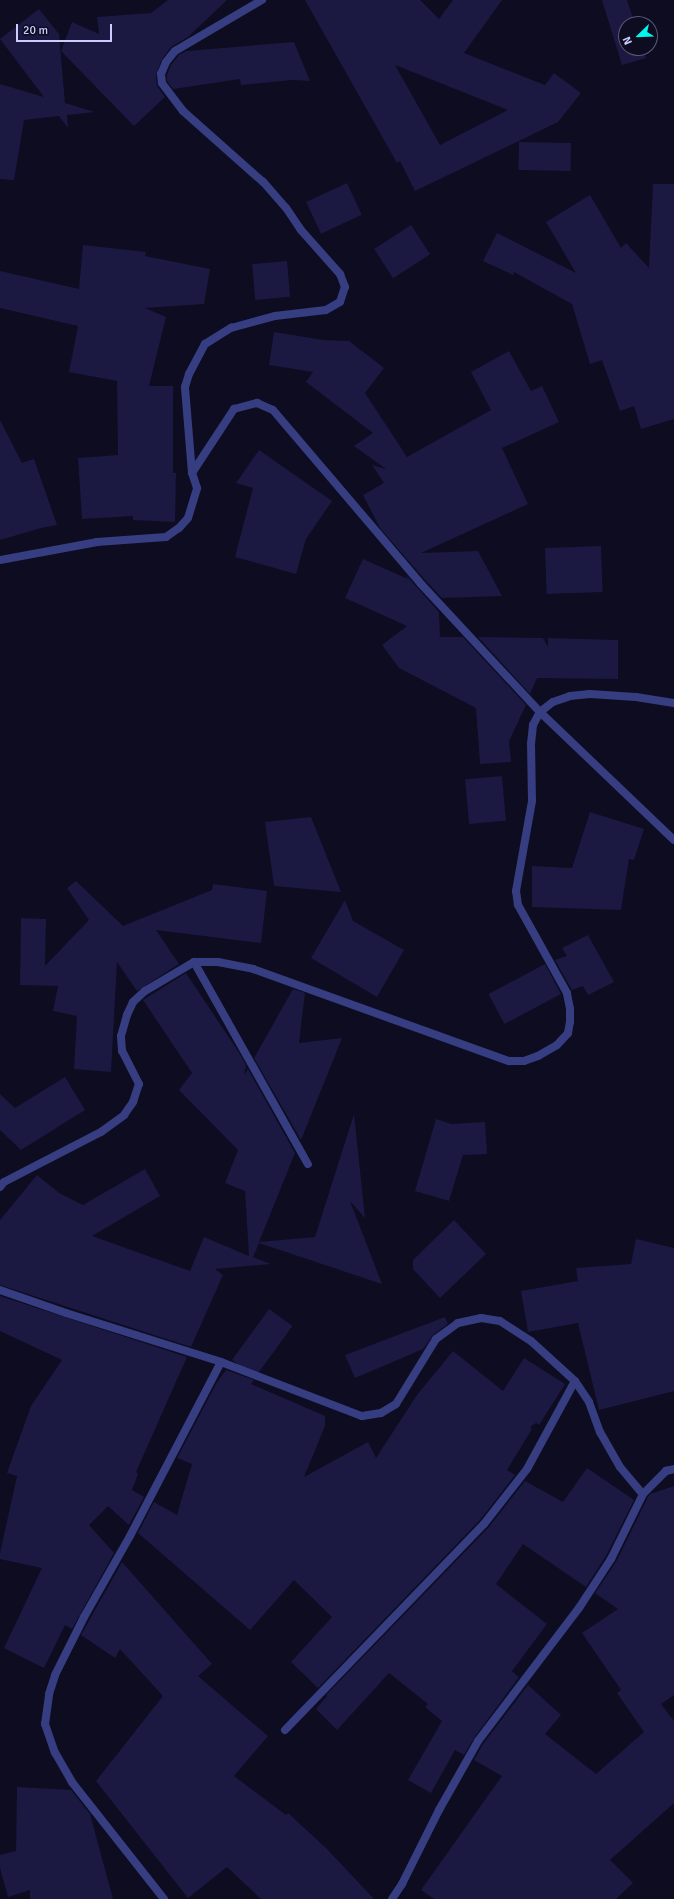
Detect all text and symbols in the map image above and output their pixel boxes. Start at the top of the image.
scale bar [18,16,114,42]
north arrow [618,16,658,56]
text: 20 m [23,23,48,38]
text: N [620,34,635,47]

